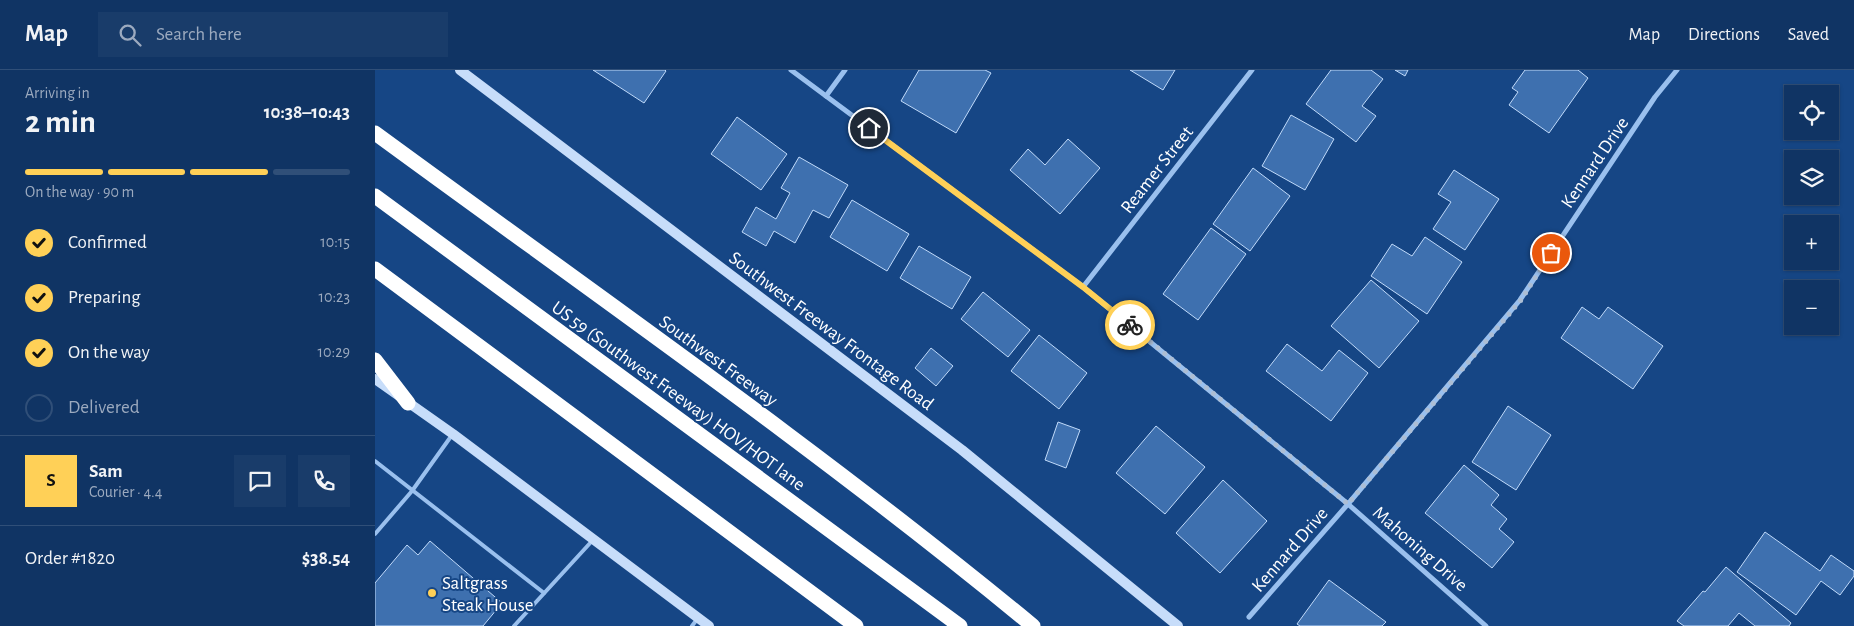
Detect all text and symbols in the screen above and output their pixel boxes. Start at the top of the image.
search box [98,12,448,57]
icon: search [116,21,144,49]
text: Map [25,22,68,46]
text: Search here [156,25,242,44]
text: Map [1629,26,1660,44]
text: Directions [1688,26,1760,44]
text: Saved [1788,26,1829,44]
text: Arriving in [25,85,90,101]
map controls [1784,85,1839,335]
button: locate [1784,85,1839,140]
text: 10:38–10:43 [264,103,350,122]
text: 2 min [25,106,96,138]
pin [848,107,890,149]
icon: home [855,114,883,142]
street label: Kennard Drive [1558,114,1633,212]
street label: Reamer Street [1117,123,1197,217]
button: layers [1784,150,1839,205]
text: On the way · 90 m [25,184,134,200]
button: + [1784,215,1839,270]
icon: check [25,229,53,257]
pin [1530,232,1572,274]
text: Confirmed [68,233,147,252]
text: 10:15 [320,234,350,250]
icon: bag [1537,239,1565,267]
street label: Southwest Freeway Frontage Road [725,248,937,414]
button: − [1784,280,1839,335]
icon: check [25,284,53,312]
text: Preparing [68,288,141,307]
text: 10:23 [319,289,350,305]
street label: US 59 (Southwest Freeway) HOV/HOT lane [548,298,808,495]
courier [1105,300,1155,350]
icon: bike [1116,311,1144,339]
street label: Southwest Freeway [655,312,781,410]
icon: check [25,339,53,367]
text: On the way [68,343,150,362]
text: 10:29 [318,344,350,360]
text: Delivered [68,398,140,417]
button: chat [234,455,286,507]
button: phone [298,455,350,507]
text: Sam [89,462,123,481]
text: S [46,471,56,490]
text: Courier · 4.4 [89,484,162,500]
street label: Mahoning Drive [1369,503,1471,595]
street label: Kennard Drive [1248,504,1332,596]
text: Order #1820 [25,549,115,568]
text: $38.54 [302,549,350,568]
place label: Saltgrass Steak House [442,574,534,615]
marker: Saltgrass Steak House [426,587,438,599]

